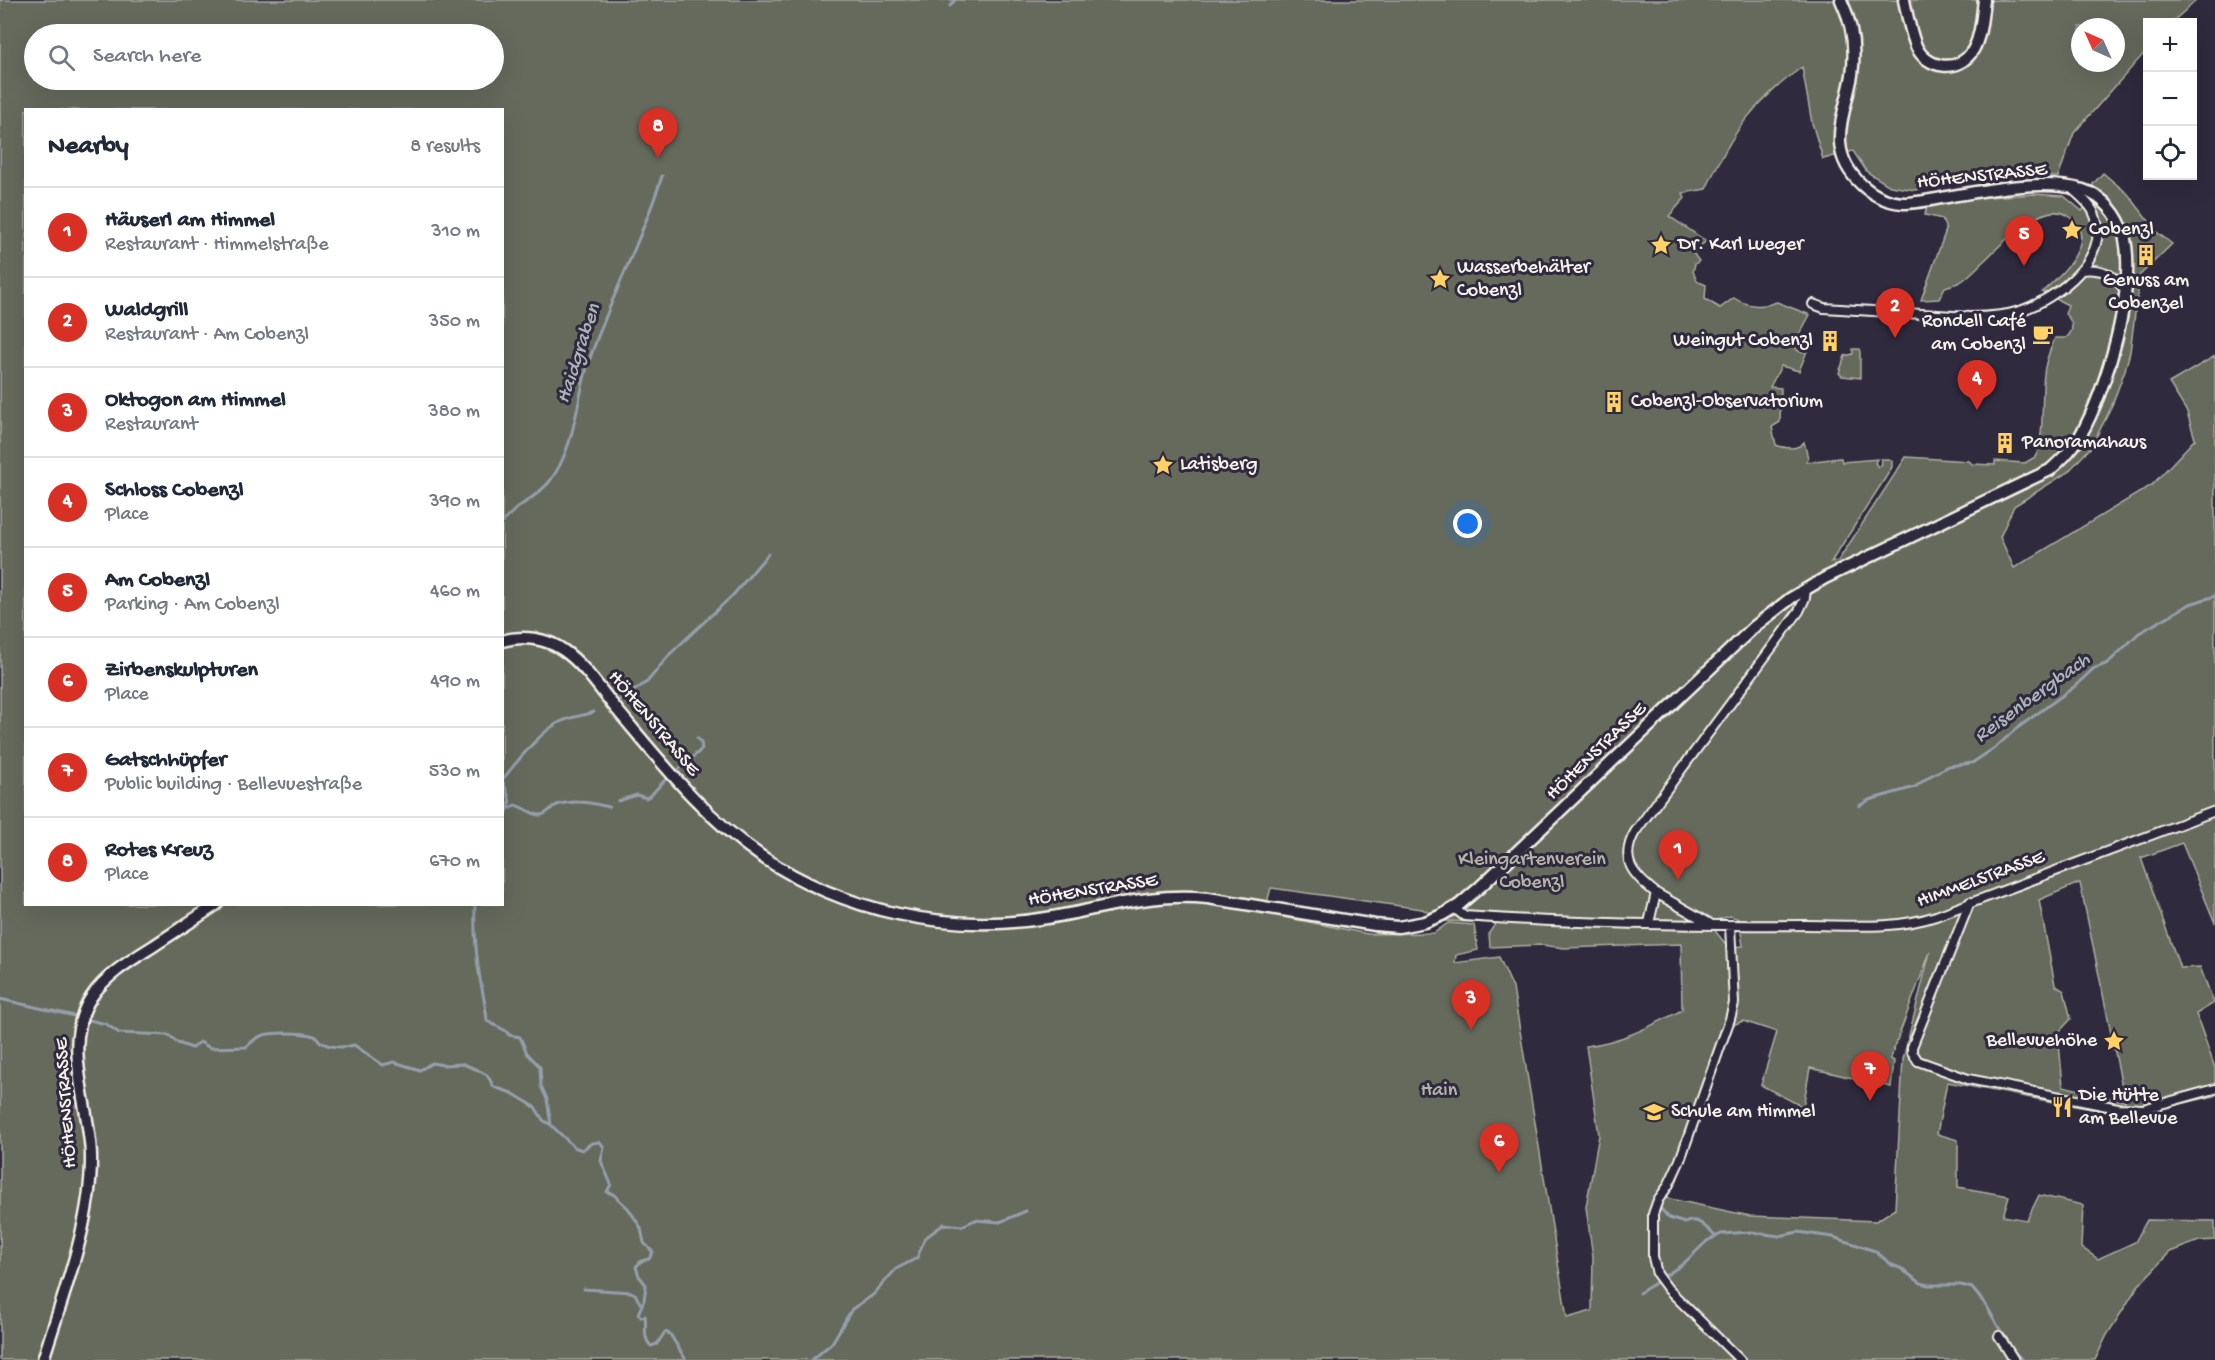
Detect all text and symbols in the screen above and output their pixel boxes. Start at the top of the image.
north arrow [2071,18,2125,72]
map controls [2143,18,2197,180]
button: + [2143,18,2197,72]
search box [24,24,504,90]
icon: search [45,41,78,74]
text: Search here [93,44,201,70]
button: − [2143,72,2197,126]
pin: 8 [638,108,678,158]
button: locate [2143,126,2197,180]
text: Nearby [48,132,129,163]
text: 8 results [410,136,480,159]
street label: HÖHENSTRASSE [1916,159,2050,195]
text: Häuserl am Himmel [105,208,275,234]
pin: 5 [2004,216,2044,266]
place icon: Cobenzl [2060,218,2084,242]
place label: Cobenzl [2089,219,2154,242]
text: 1 [63,221,72,244]
text: 310 m [431,221,480,244]
place icon: Dr. Karl Lueger [1649,233,1673,257]
text: Restaurant · Himmelstraße [105,234,329,257]
place label: Dr. Karl Lueger [1676,234,1805,257]
building icon: Genuss am Cobenzel [2134,243,2158,267]
place label: Wasserbehälter Cobenzl [1457,257,1592,303]
place icon: Wasserbehälter Cobenzl [1428,267,1452,291]
place label: Genuss am Cobenzel [2103,270,2189,316]
pin: 2 [1876,288,1914,338]
text: Waldgrill [105,298,188,324]
water label: Haidgraben [552,300,608,407]
text: 2 [63,311,72,334]
text: 350 m [429,311,480,334]
place label: Rondell Café am Cobenzl [1922,311,2027,357]
cafe icon: Rondell Café am Cobenzl [2031,322,2055,346]
text: Restaurant · Am Cobenzl [105,324,309,347]
building icon: Weingut Cobenzl [1818,329,1842,353]
place label: Weingut Cobenzl [1673,330,1813,353]
pin: 4 [1958,360,1996,410]
text: Oktogon am Himmel [105,388,286,414]
building icon: Cobenzl-Observatorium [1602,390,1626,414]
place label: Cobenzl-Observatorium [1631,391,1823,414]
text: 3 [62,401,73,424]
text: 380 m [428,401,480,424]
text: Restaurant [105,414,198,437]
building icon: Panoramahaus [1993,431,2017,455]
place label: Panoramahaus [2021,432,2147,455]
place icon: Latisberg [1151,453,1175,477]
place label: Latisberg [1180,454,1258,477]
text: Schloss Cobenzl [105,478,243,504]
text: 4 [63,491,72,514]
text: 390 m [429,491,480,514]
text: Place [105,504,149,527]
your location [1453,509,1482,538]
text: Am Cobenzl [105,568,210,594]
text: 5 [62,581,73,604]
text: 460 m [430,581,480,604]
text: Parking · Am Cobenzl [105,594,280,617]
water label: Reisenbergbach [1970,648,2097,749]
text: Zirbenskulpturen [105,658,258,684]
street label: HÖHENSTRASSE [602,667,705,783]
text: 6 [62,671,73,694]
text: 490 m [430,671,480,694]
text: Place [105,684,149,707]
street label: HÖHENSTRASSE [1542,697,1653,806]
text: Gatschhüpfer [105,748,226,774]
text: 7 [62,761,73,784]
text: 530 m [429,761,480,784]
text: Public building · Bellevuestraße [105,774,362,797]
pin: 1 [1658,830,1698,880]
text: Rotes Kreuz [105,838,213,864]
street label: HIMMELSTRASSE [1914,846,2049,914]
park label: Kleingartenverein Cobenzl [1458,849,1606,895]
text: 8 [62,851,73,874]
text: 670 m [429,851,480,874]
text: Place [105,864,149,887]
street label: HÖHENSTRASSE [1027,869,1161,913]
pin: 3 [1452,980,1490,1030]
place icon: Bellevuehöhe [2102,1029,2126,1053]
place label: Bellevuehöhe [1986,1030,2098,1053]
street label: HÖHENSTRASSE [51,1035,83,1169]
pin: 7 [1850,1052,1890,1101]
park label: Hain [1421,1080,1458,1103]
place label: Die Hütte am Bellevue [2077,1085,2178,1131]
restaurant icon: Die Hütte am Bellevue [2050,1095,2074,1119]
school or university icon: Schule am Himmel [1642,1100,1666,1124]
place label: Schule am Himmel [1671,1101,1816,1124]
pin: 6 [1480,1124,1518,1173]

